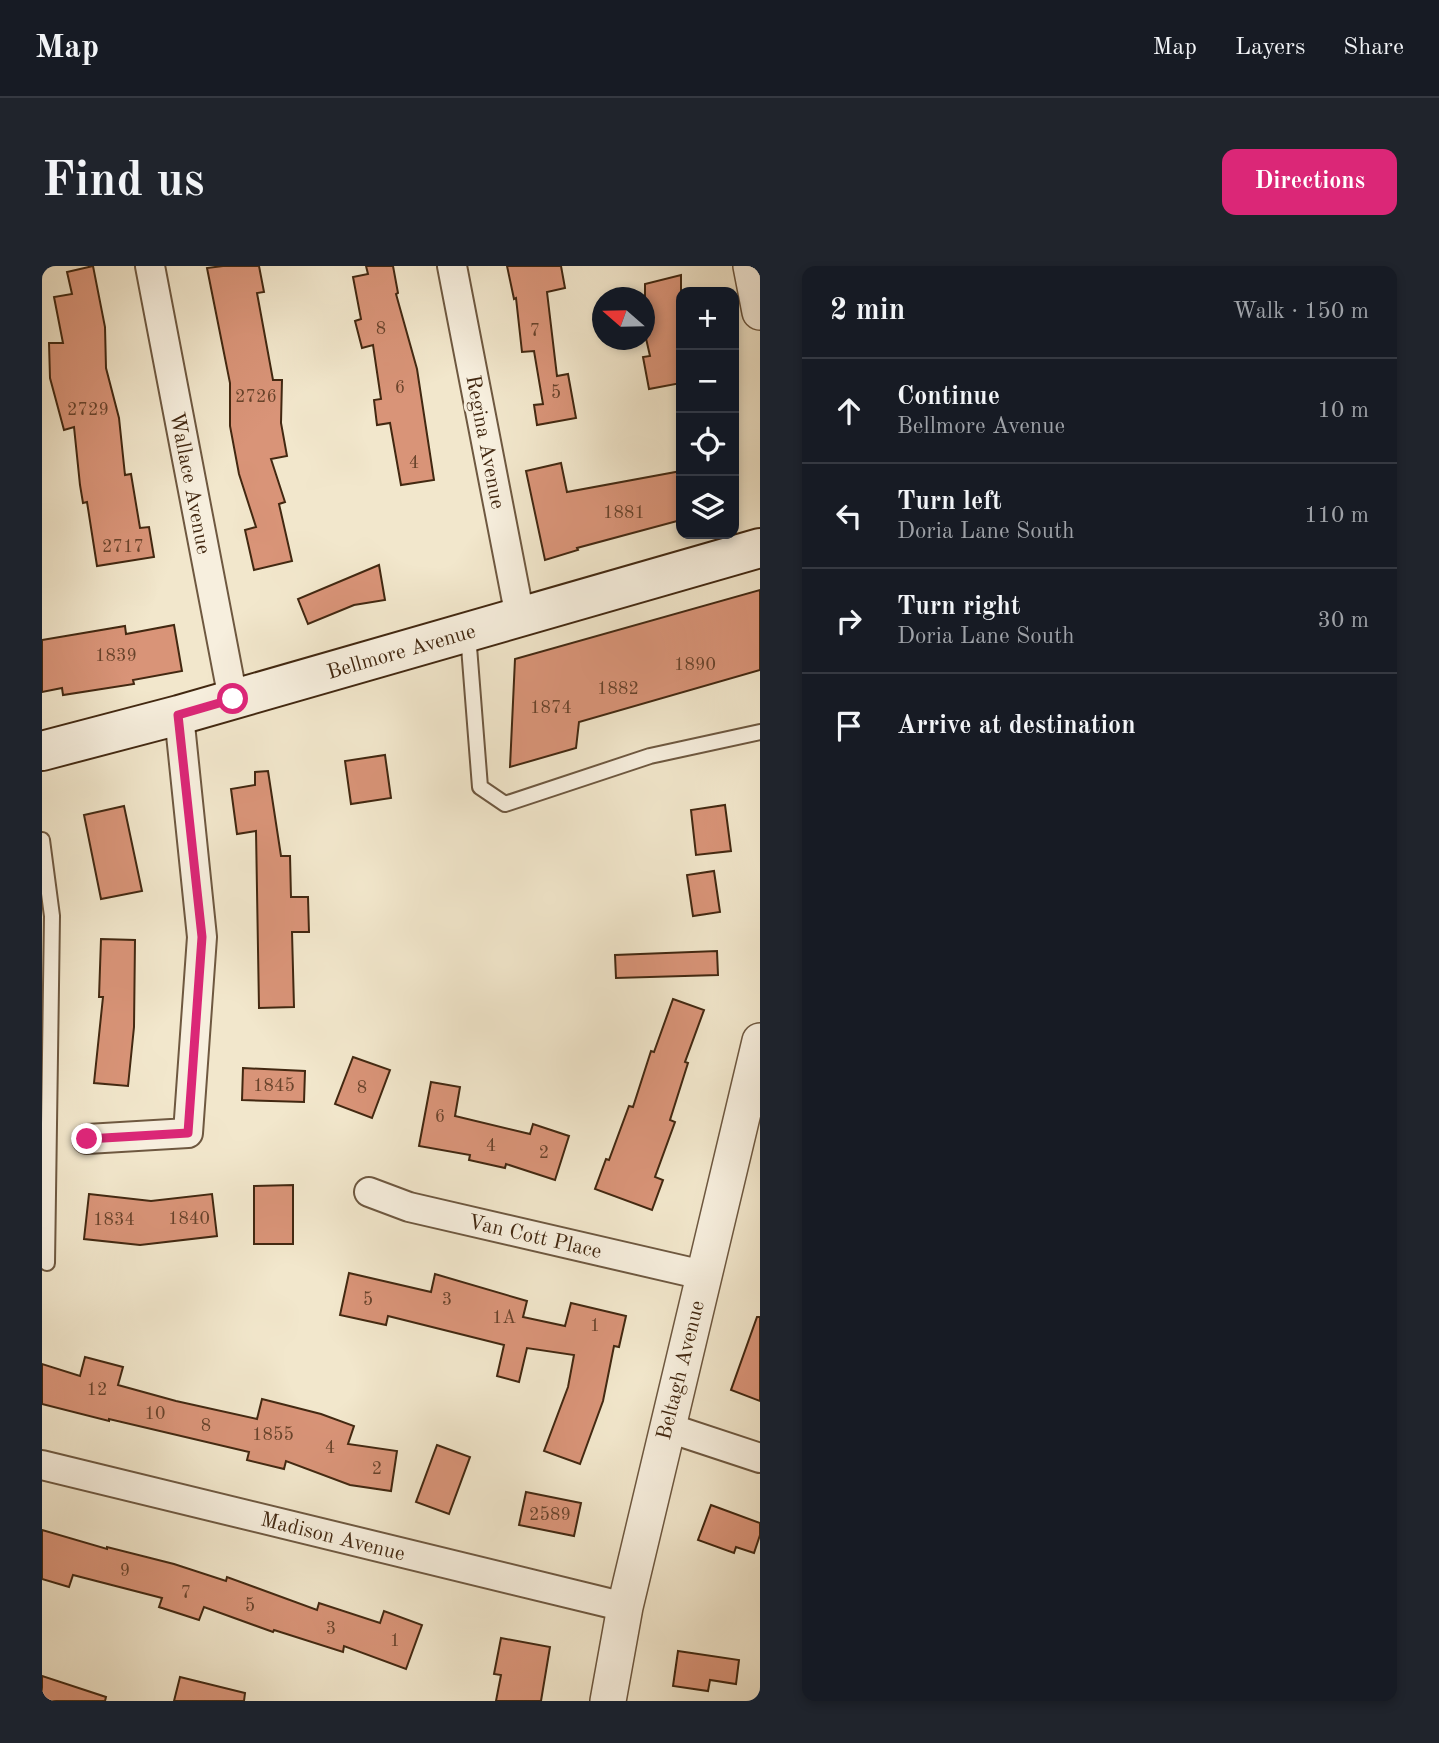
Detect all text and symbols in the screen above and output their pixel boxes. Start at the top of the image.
text: Map [35,32,99,65]
text: Map [1153,36,1197,60]
text: Layers [1235,36,1305,60]
text: Share [1343,36,1404,60]
button: Directions [1222,149,1397,215]
text: Find us [42,158,205,207]
north arrow [592,287,655,350]
map controls [676,287,739,539]
button: + [676,287,739,350]
text: 2 min [830,296,905,326]
text: Walk · 150 m [1233,300,1369,323]
house number: 8 [376,320,386,338]
house number: 7 [530,322,540,340]
button: − [676,350,739,413]
street label: Regina Avenue [461,374,508,511]
house number: 6 [395,379,405,397]
house number: 5 [551,384,561,402]
text: Continue [897,384,1000,410]
house number: 2726 [235,388,277,406]
icon: ahead [830,392,868,430]
text: 10 m [1318,399,1369,422]
house number: 2729 [67,401,109,419]
street label: Wallace Avenue [165,410,214,556]
button: locate [676,413,739,476]
text: Bellmore Avenue [897,415,1065,438]
house number: 4 [409,454,419,472]
button: layers [676,476,739,539]
text: Turn left [897,489,1002,515]
icon: left [830,497,868,535]
house number: 1881 [603,504,645,522]
text: 110 m [1304,504,1369,527]
text: Doria Lane South [897,520,1075,543]
house number: 2717 [102,538,144,556]
text: Turn right [897,594,1020,620]
icon: right [830,602,868,640]
text: 30 m [1318,609,1369,632]
street label: Bellmore Avenue [325,621,478,684]
text: Doria Lane South [897,625,1075,648]
house number: 1839 [95,647,137,665]
house number: 1890 [674,656,716,674]
house number: 1882 [597,680,639,698]
route start [217,683,248,714]
house number: 1874 [530,699,572,717]
icon: arrive [830,707,868,745]
text: Arrive at destination [897,713,1136,739]
house number: 1845 [253,1077,295,1095]
house number: 8 [357,1079,367,1097]
house number: 6 [435,1108,445,1126]
route end [71,1123,102,1154]
house number: 4 [486,1137,496,1155]
house number: 2 [539,1144,549,1162]
house number: 1840 [168,1210,210,1228]
house number: 1834 [93,1211,135,1229]
street label: Van Cott Place [466,1212,603,1263]
house number: 5 [363,1291,373,1309]
house number: 3 [442,1291,452,1309]
street label: Beltagh Avenue [654,1298,709,1442]
house number: 1A [492,1309,516,1327]
house number: 1 [590,1317,600,1335]
house number: 12 [87,1381,107,1399]
house number: 10 [145,1405,165,1423]
house number: 8 [201,1417,211,1435]
house number: 1855 [252,1426,294,1444]
house number: 4 [325,1439,335,1457]
house number: 2 [372,1460,382,1478]
house number: 2589 [529,1506,571,1524]
street label: Madison Avenue [258,1509,407,1566]
house number: 9 [120,1562,130,1580]
house number: 7 [181,1584,191,1602]
house number: 5 [245,1597,255,1615]
house number: 3 [326,1620,336,1638]
house number: 1 [390,1632,400,1650]

